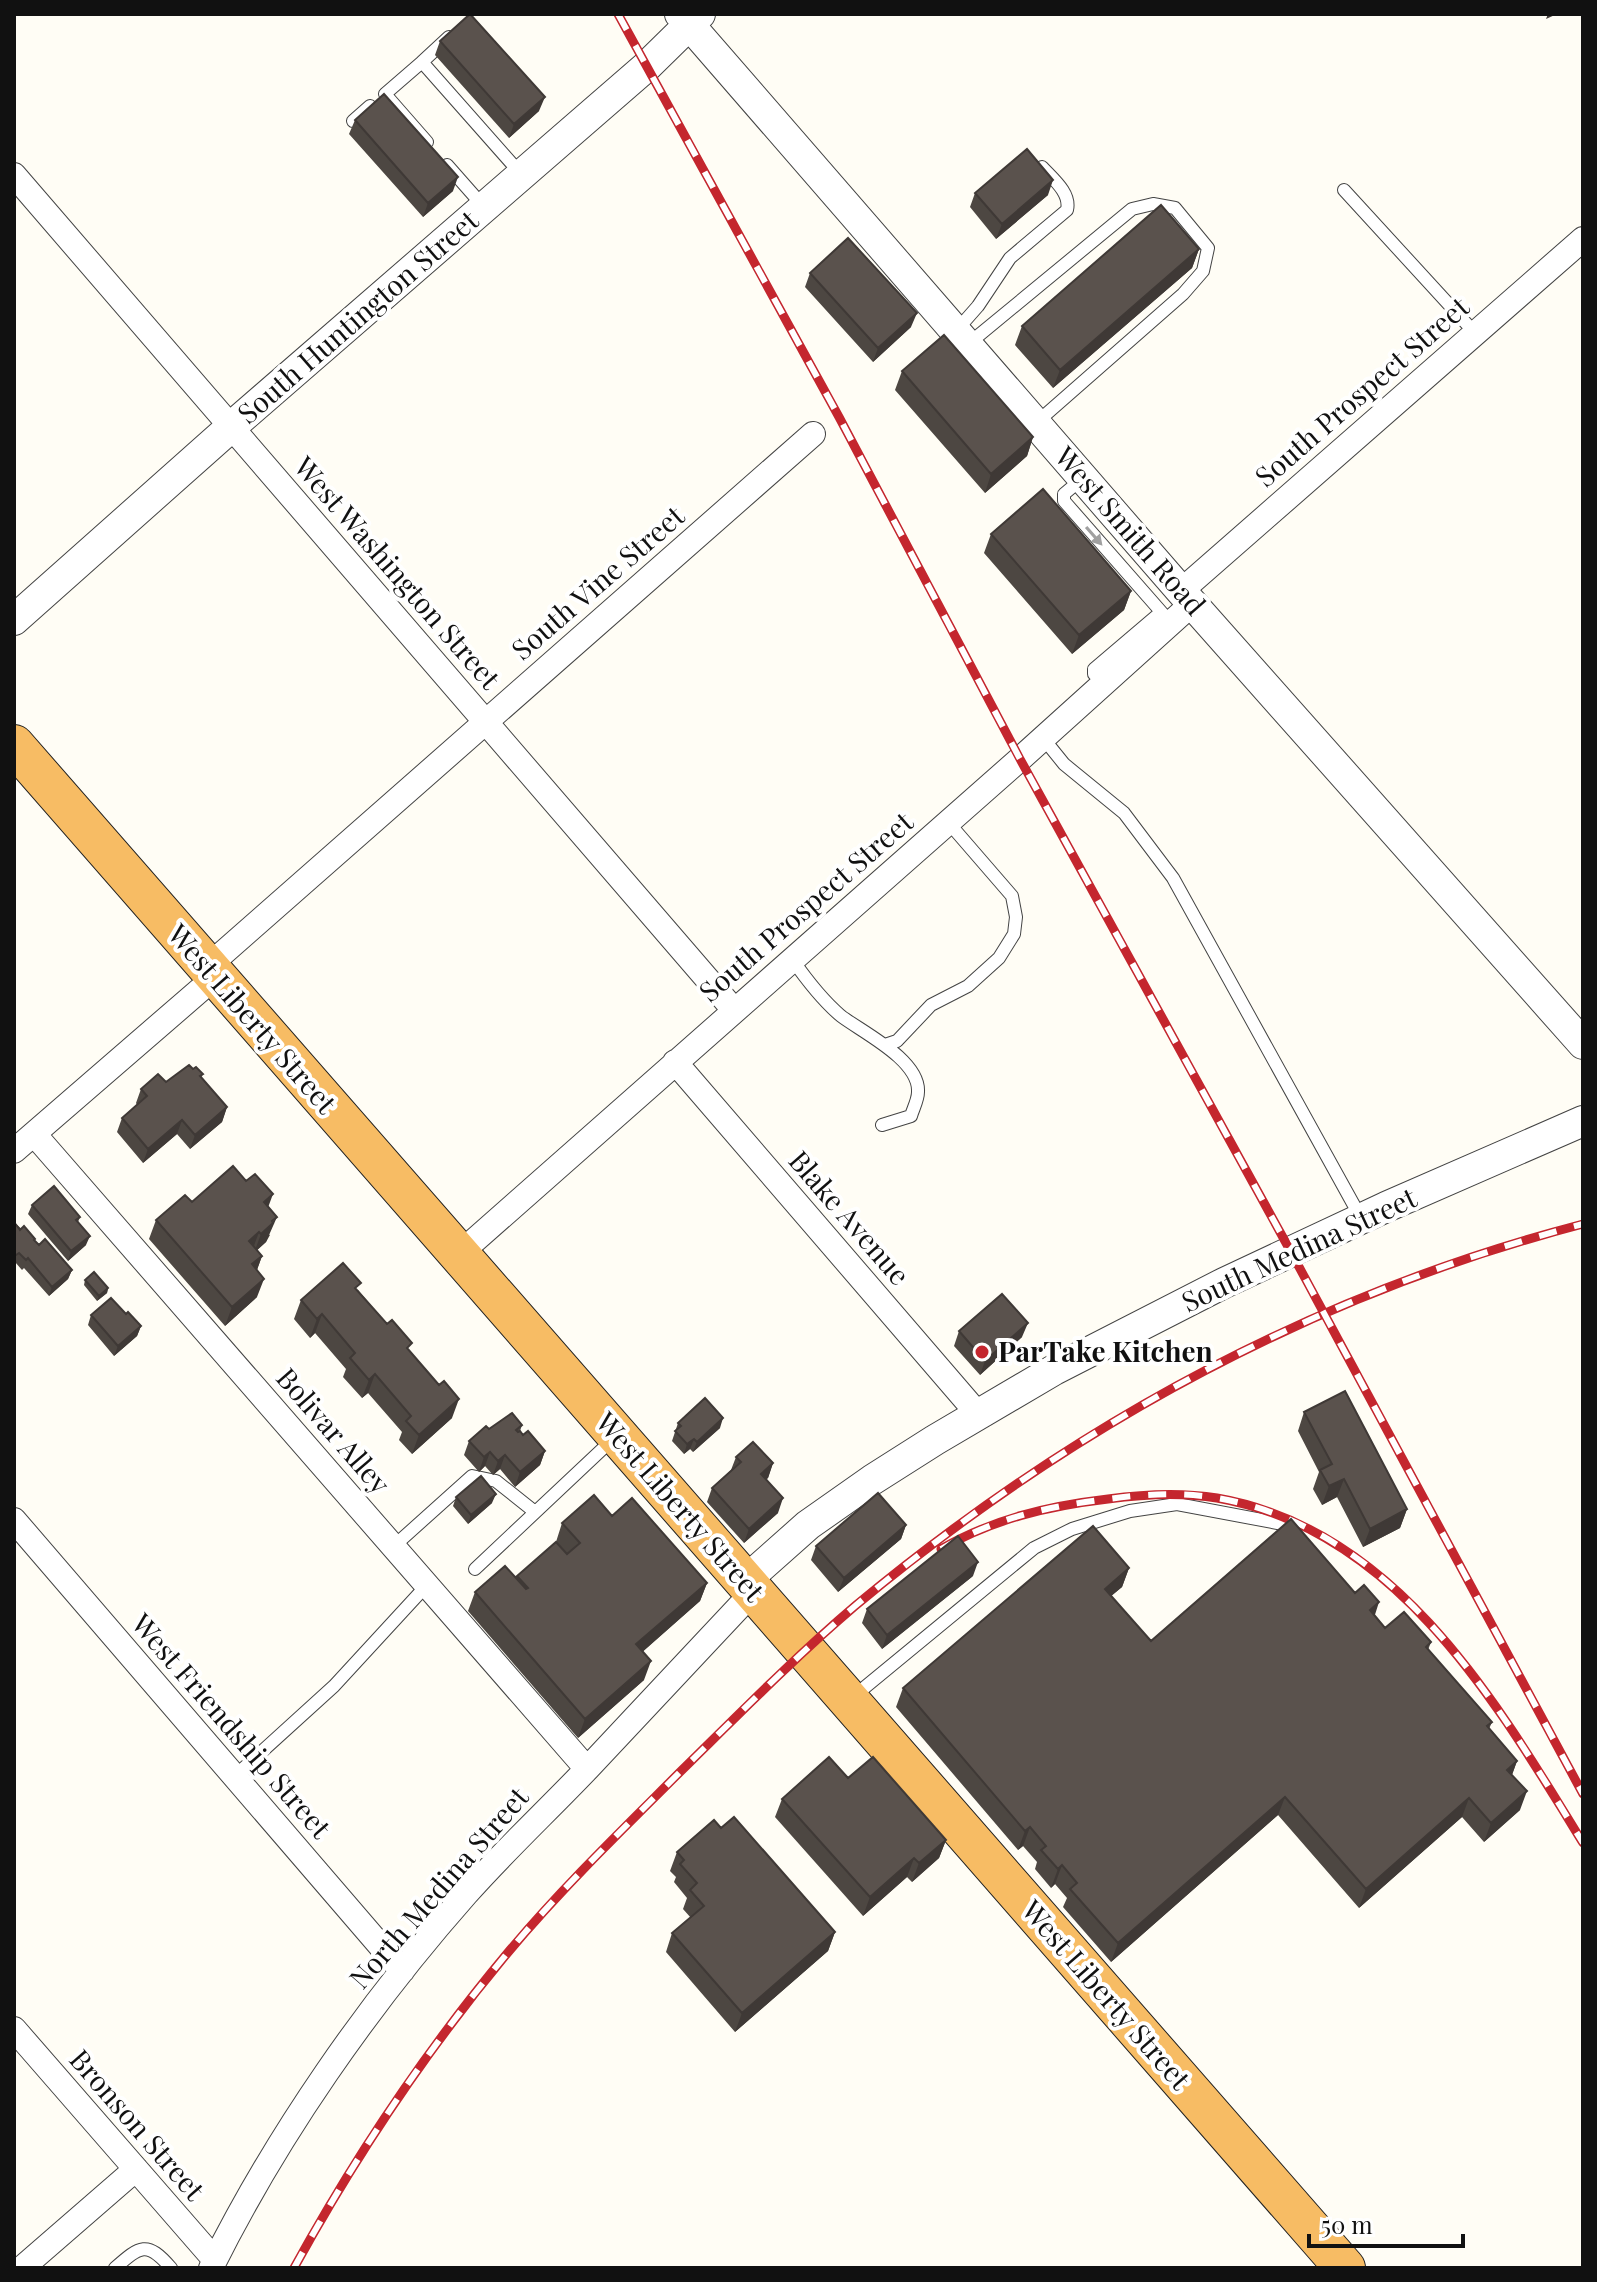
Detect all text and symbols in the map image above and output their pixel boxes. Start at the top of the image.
street label: South Huntington Street [229,200,486,431]
street label: South Prospect Street [1246,287,1477,494]
street label: West Smith Road [1047,437,1215,622]
street label: West Washington Street [286,447,510,697]
street label: South Vine Street [503,496,692,667]
one-way arrow [1085,526,1103,545]
street label: South Prospect Street [690,802,921,1009]
street label: West Liberty Street [160,915,346,1121]
street label: Blake Avenue [782,1142,919,1292]
street label: South Medina Street [1175,1178,1423,1319]
place label: ParTake Kitchen [998,1332,1213,1369]
marker: ParTake Kitchen [973,1343,991,1361]
street label: Bolivar Alley [269,1359,399,1501]
street label: West Liberty Street [588,1403,774,1609]
street label: West Friendship Street [124,1604,341,1846]
street label: North Medina Street [340,1778,536,1996]
street label: West Liberty Street [1014,1891,1200,2097]
street label: Bronson Street [63,2041,214,2208]
scale bar [1309,2198,1463,2248]
text: 50 m [1321,2208,1373,2240]

